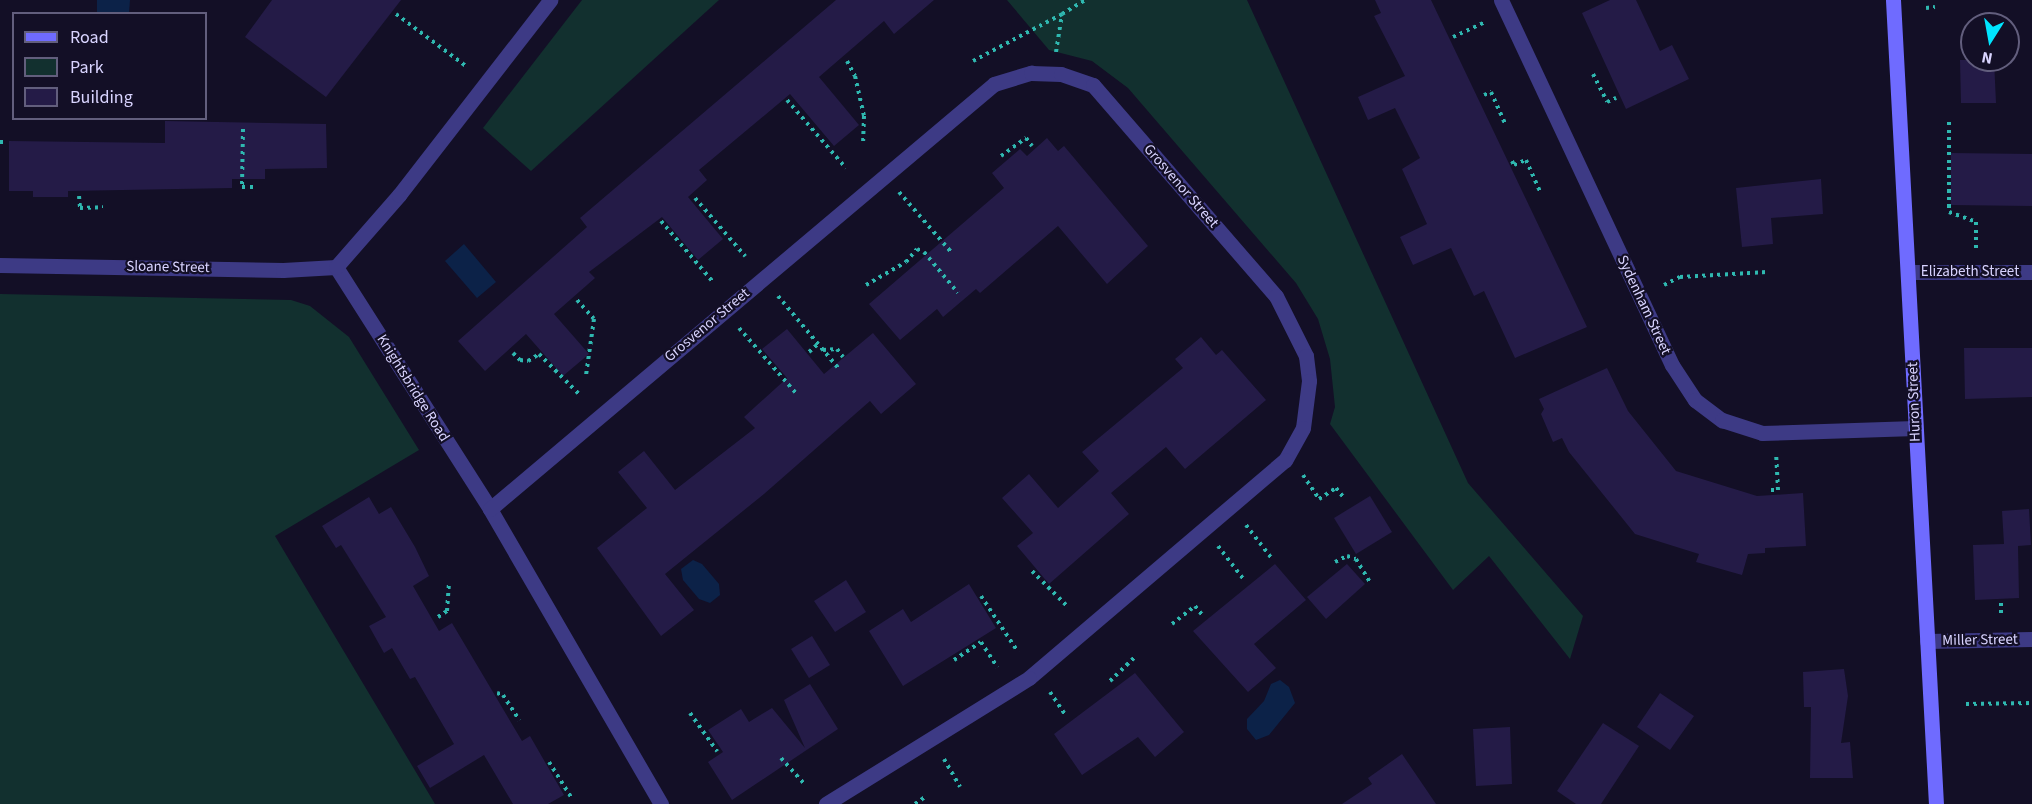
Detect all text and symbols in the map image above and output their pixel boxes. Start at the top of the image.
legend [12,12,207,120]
north arrow [1960,12,2020,72]
text: Road [70,25,109,50]
text: N [1980,46,1994,70]
text: Park [70,55,104,80]
text: Building [70,85,133,110]
street label: Grosvenor Street [1140,140,1222,232]
street label: Sydenham Street [1613,252,1675,358]
street label: Sloane Street [126,257,210,277]
street label: Elizabeth Street [1921,263,2019,281]
street label: Grosvenor Street [661,284,753,366]
street label: Knightsbridge Road [373,331,453,445]
street label: Huron Street [1904,362,1924,442]
street label: Miller Street [1942,630,2018,650]

